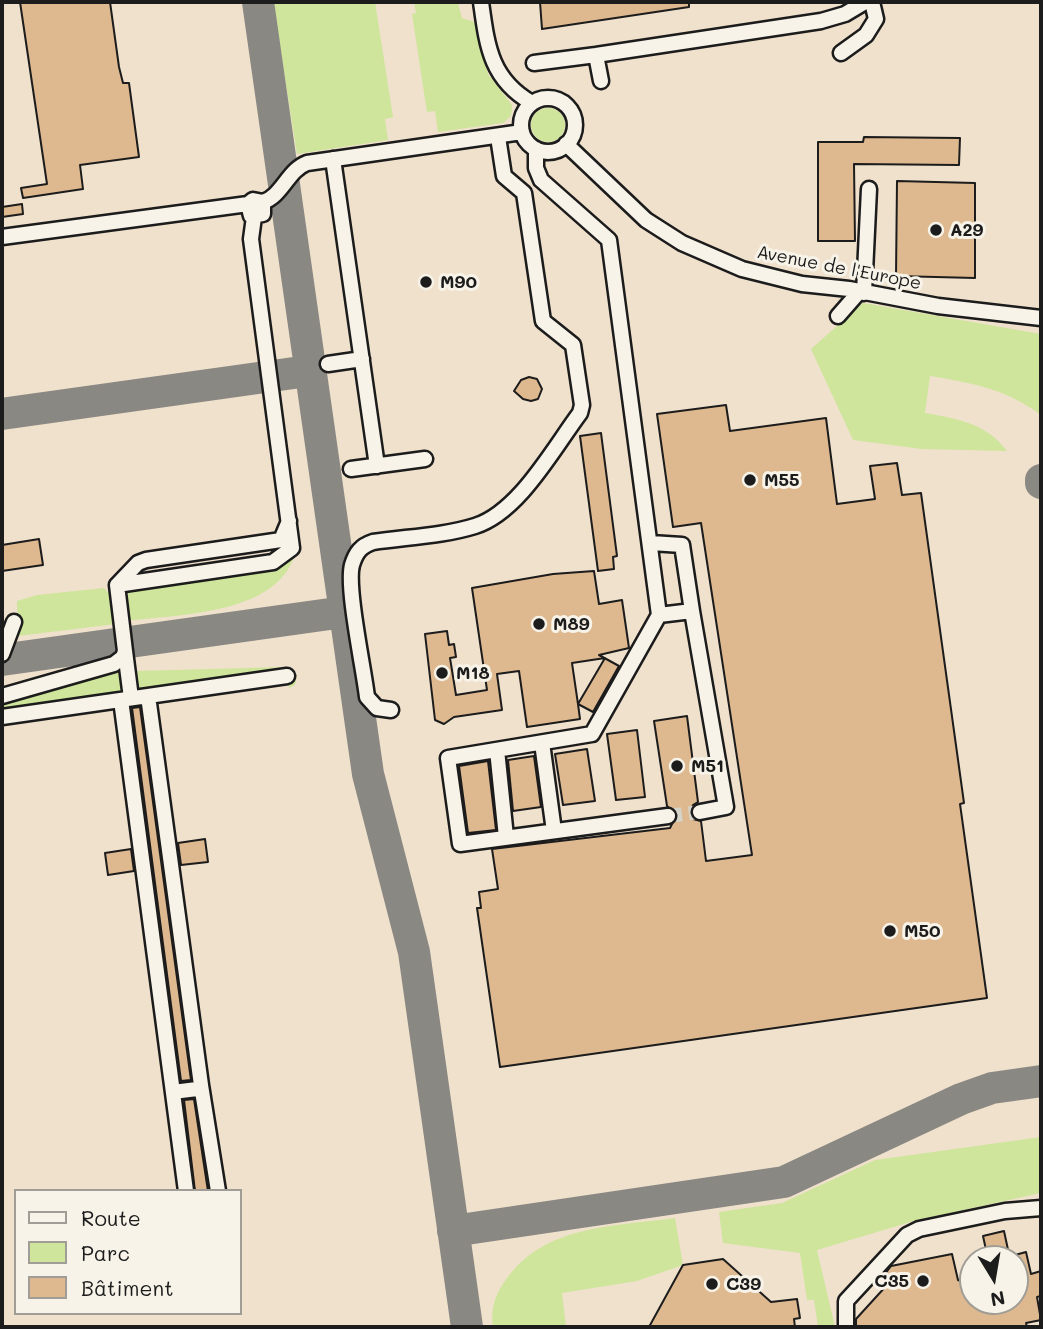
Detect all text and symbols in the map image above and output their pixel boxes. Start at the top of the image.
place label: A29 [950,219,983,241]
marker: A29 [928,222,944,238]
street label: Avenue de l'Europe [755,241,923,295]
place label: M90 [440,271,477,293]
marker: M90 [418,274,434,290]
place label: M55 [764,469,800,491]
marker: M55 [742,472,758,488]
place label: M89 [553,613,590,635]
marker: M89 [531,616,547,632]
place label: M18 [456,662,490,684]
marker: M18 [434,665,450,681]
place label: M51 [691,755,724,777]
marker: M51 [669,758,685,774]
place label: M50 [904,920,941,942]
marker: M50 [882,923,898,939]
legend [14,1189,242,1315]
text: Route [81,1204,141,1231]
text: Parc [81,1239,130,1266]
north arrow [959,1245,1029,1315]
place label: C35 [874,1270,909,1292]
place label: C39 [726,1273,761,1295]
marker: C35 [915,1273,931,1289]
text: Bâtiment [81,1274,173,1301]
marker: C39 [704,1276,720,1292]
text: N [988,1285,1007,1313]

